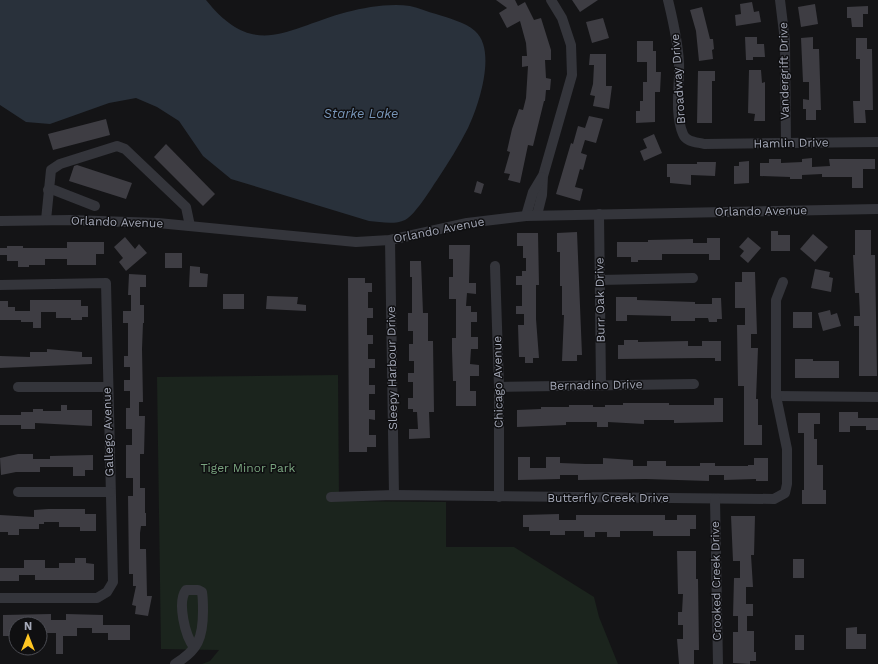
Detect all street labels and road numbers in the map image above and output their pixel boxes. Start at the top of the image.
street label: Vandergrift Drive [776,22,792,120]
street label: Broadway Drive [668,33,688,124]
street label: Hamlin Drive [753,135,829,151]
street label: Orlando Avenue [715,203,807,219]
street label: Orlando Avenue [71,213,164,231]
street label: Orlando Avenue [392,214,486,246]
street label: Burr Oak Drive [592,257,608,343]
street label: Sleepy Harbour Drive [384,306,400,430]
street label: Chicago Avenue [490,336,506,428]
street label: Bernadino Drive [549,377,643,393]
street label: Gallego Avenue [99,387,117,477]
street label: Butterfly Creek Drive [547,491,669,505]
street label: Crooked Creek Drive [708,521,724,641]

